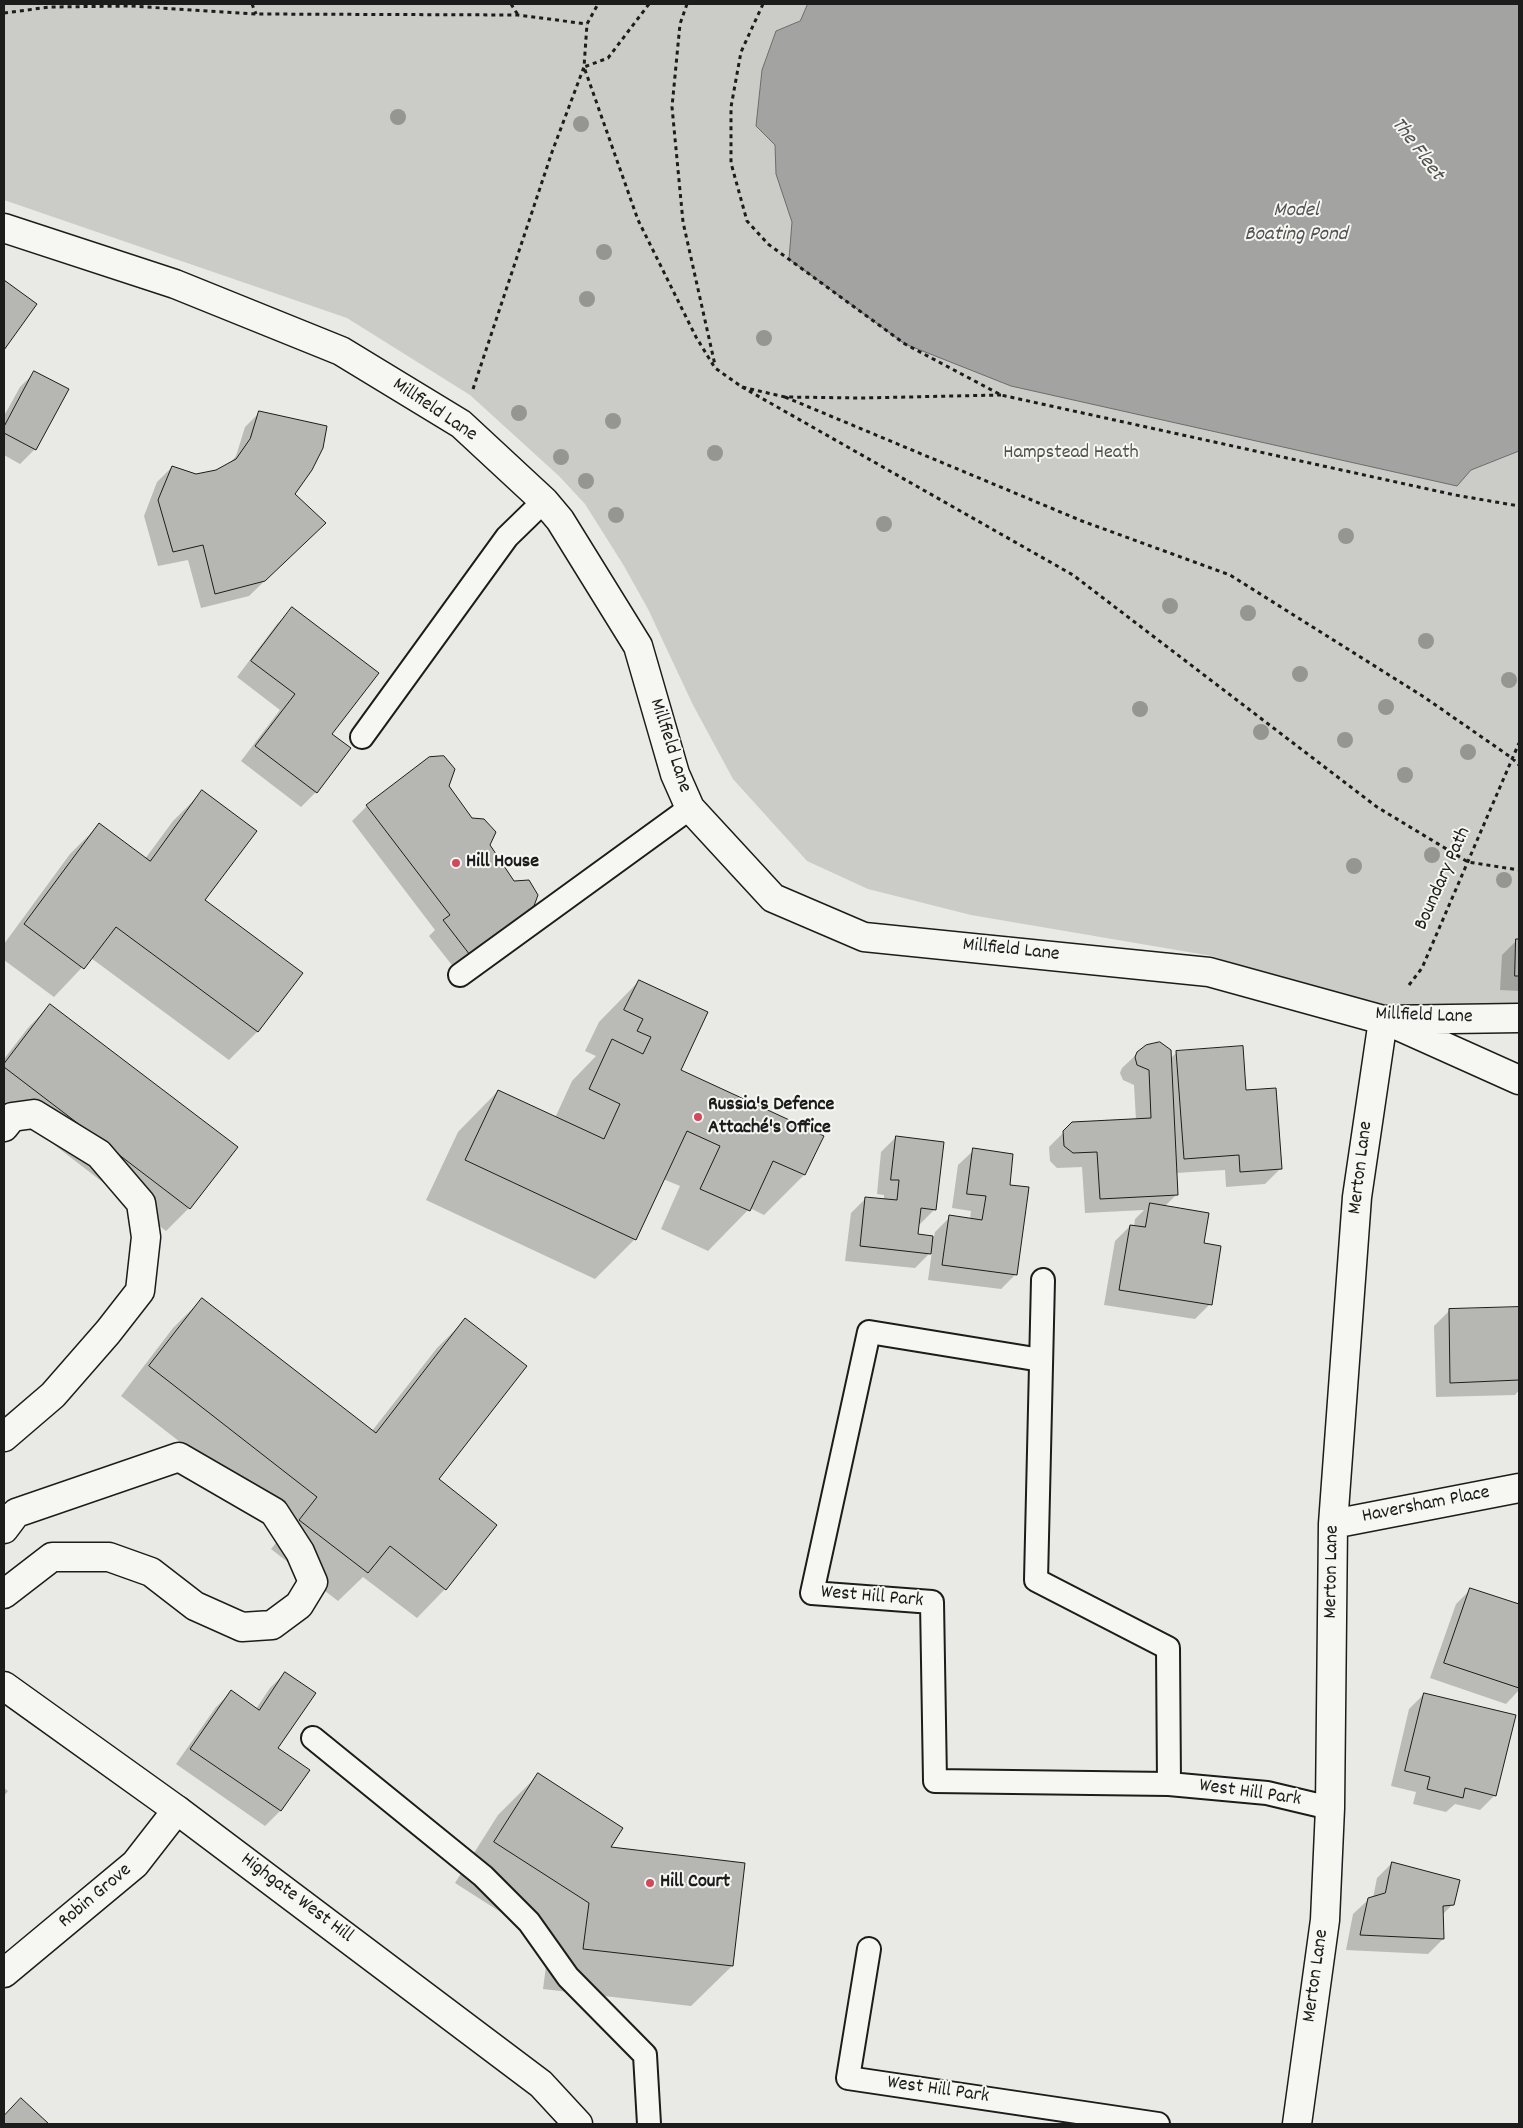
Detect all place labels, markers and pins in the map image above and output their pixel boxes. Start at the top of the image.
place label: Hill House [466,851,539,875]
marker: Hill House [450,857,462,869]
place label: Russia's Defence Attaché's Office [708,1094,834,1141]
marker: Russia's Defence Attaché's Office [692,1111,704,1123]
place label: Hill Court [660,1871,730,1895]
marker: Hill Court [644,1877,656,1889]

